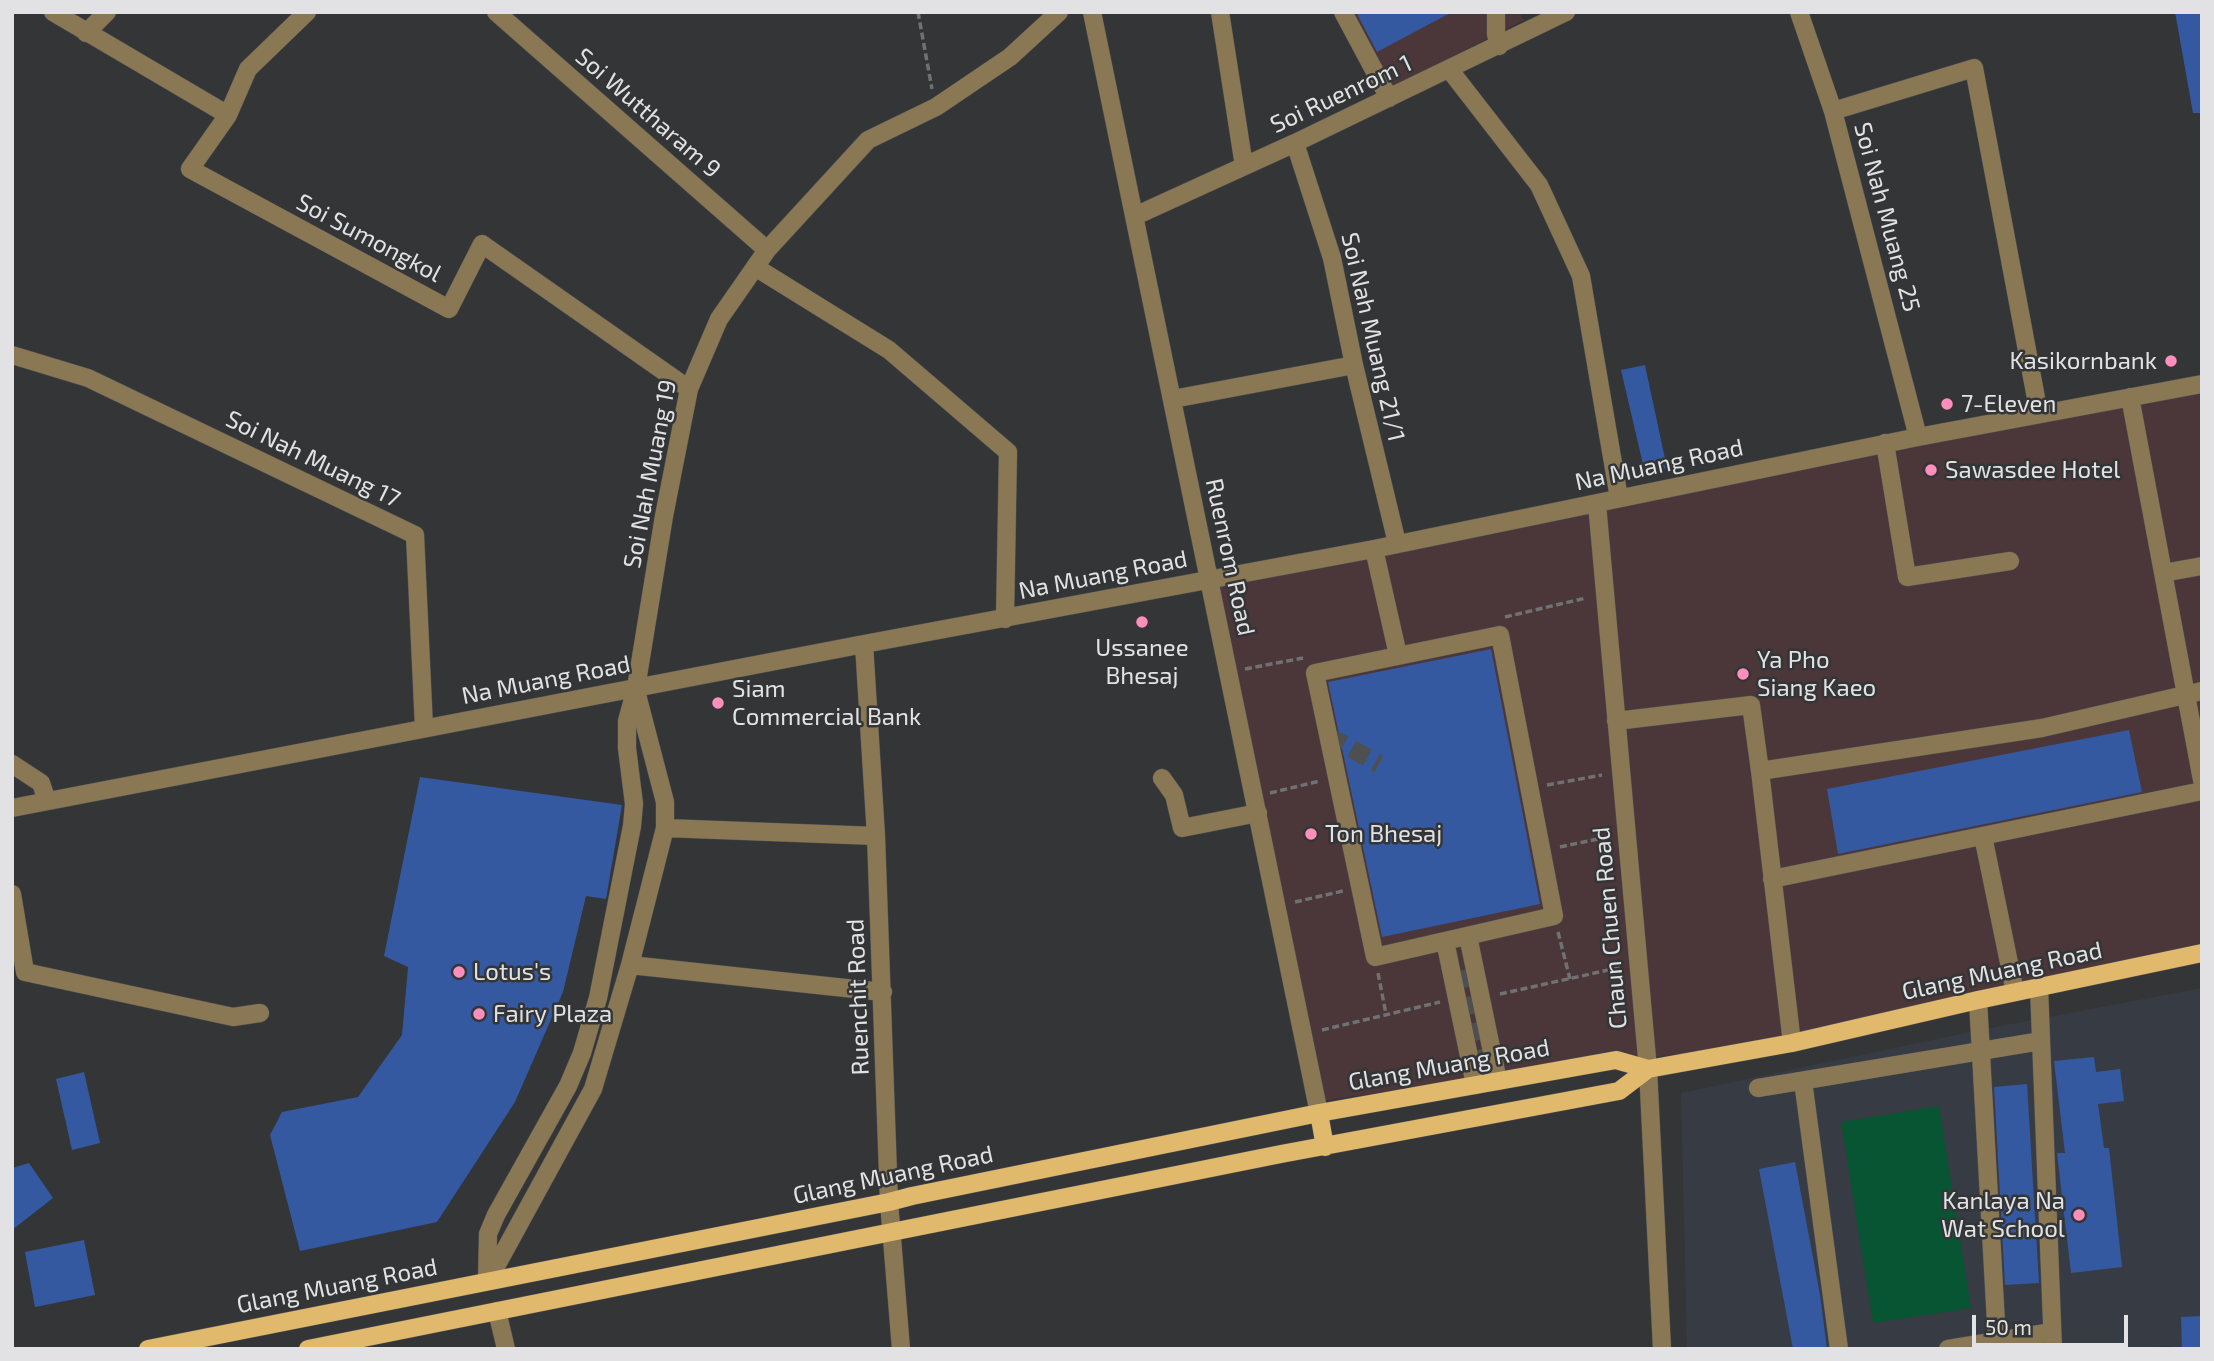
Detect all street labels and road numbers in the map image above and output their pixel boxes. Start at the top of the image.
street label: Soi Wuttharam 9 [570,42,726,184]
street label: Soi Ruenrom 1 [1266,49,1416,139]
street label: Soi Nah Muang 25 [1848,119,1926,315]
street label: Soi Sumongkol [292,188,446,288]
street label: Soi Nah Muang 21/1 [1335,230,1411,444]
street label: Soi Nah Muang 19 [618,377,682,571]
street label: Soi Nah Muang 17 [221,404,405,514]
street label: Na Muang Road [1572,433,1746,497]
street label: Ruenrom Road [1199,476,1261,638]
street label: Na Muang Road [1016,545,1190,605]
street label: Na Muang Road [459,650,633,710]
street label: Chaun Chuen Road [1587,826,1633,1030]
street label: Ruenchit Road [841,918,875,1076]
street label: Glang Muang Road [1899,936,2105,1006]
street label: Glang Muang Road [1346,1033,1552,1097]
street label: Glang Muang Road [790,1140,996,1210]
street label: Glang Muang Road [234,1252,440,1320]

